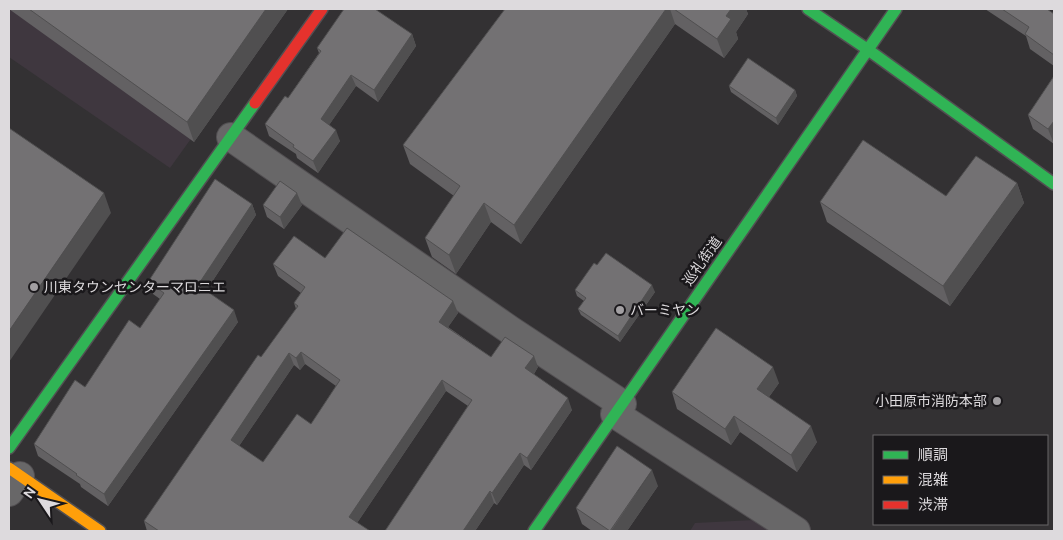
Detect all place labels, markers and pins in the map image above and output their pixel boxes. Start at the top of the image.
place label: 川東タウンセンターマロニエ [44,279,226,295]
marker: 川東タウンセンターマロニエ [28,281,40,293]
place label: バーミヤン [630,302,700,318]
marker: バーミヤン [614,304,626,316]
place label: 小田原市消防本部 [875,393,987,409]
marker: 小田原市消防本部 [991,395,1003,407]

